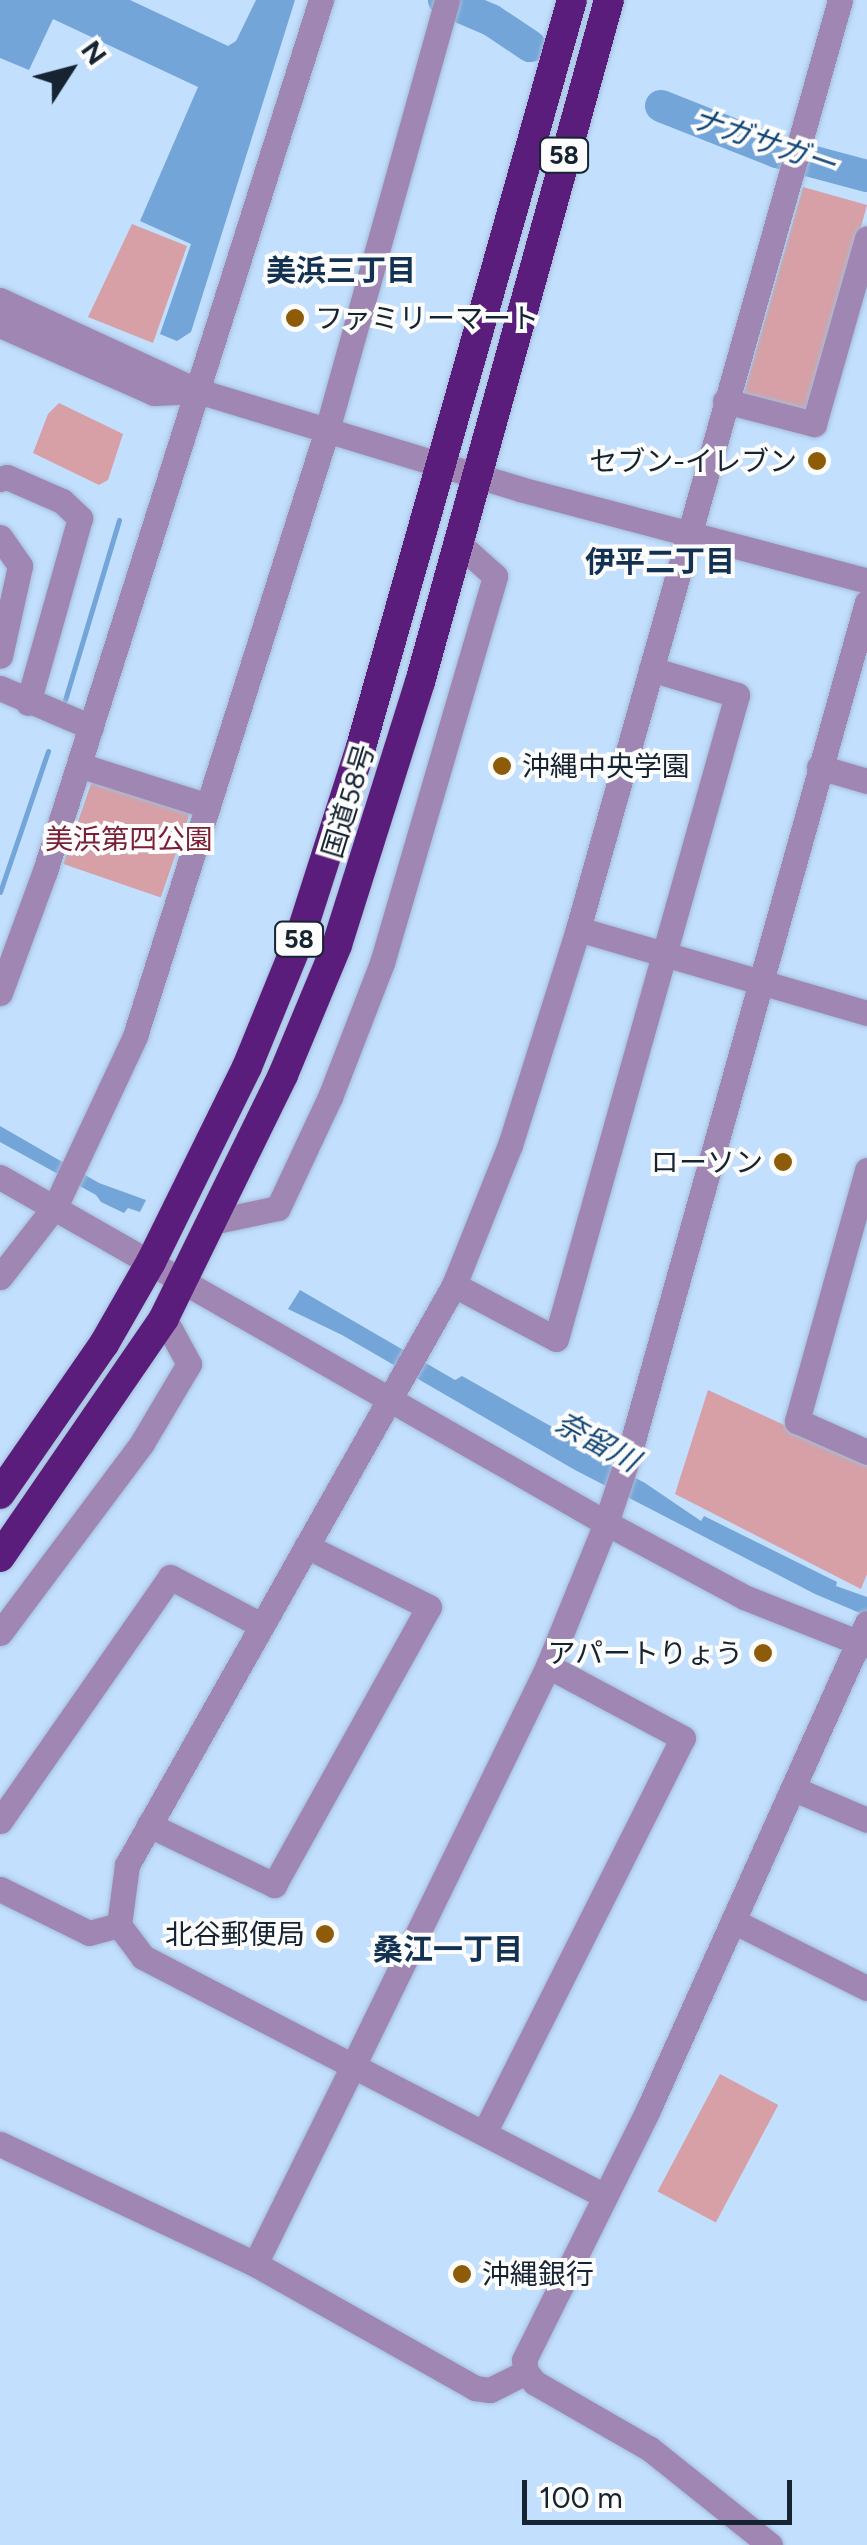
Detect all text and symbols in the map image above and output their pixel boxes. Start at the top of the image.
north arrow [20,20,120,120]
text: N [74,34,114,71]
water label: ナガサガー [687,101,841,183]
road number: 58 [539,135,589,175]
district label: 美浜三丁目 [266,253,416,289]
place label: ファミリーマート [315,301,539,335]
marker: ファミリーマート [284,307,306,329]
place label: セブン-イレブン [589,444,797,478]
marker: セブン-イレブン [806,450,828,472]
district label: 伊平二丁目 [585,544,735,580]
street label: 国道58号 [315,740,381,862]
place label: 沖縄中央学園 [522,749,690,783]
marker: 沖縄中央学園 [491,755,513,777]
park label: 美浜第四公園 [45,822,213,856]
road number: 58 [274,919,324,959]
place label: ローソン [651,1145,763,1179]
marker: ローソン [772,1151,794,1173]
water label: 奈留川 [549,1404,645,1480]
place label: アパートりょう [547,1636,743,1670]
marker: アパートりょう [752,1642,774,1664]
place label: 北谷郵便局 [165,1917,305,1951]
marker: 北谷郵便局 [314,1923,336,1945]
district label: 桑江一丁目 [373,1932,523,1968]
place label: 沖縄銀行 [482,2257,594,2291]
marker: 沖縄銀行 [451,2263,473,2285]
scale bar [527,2460,797,2522]
text: 100 m [539,2479,623,2516]

